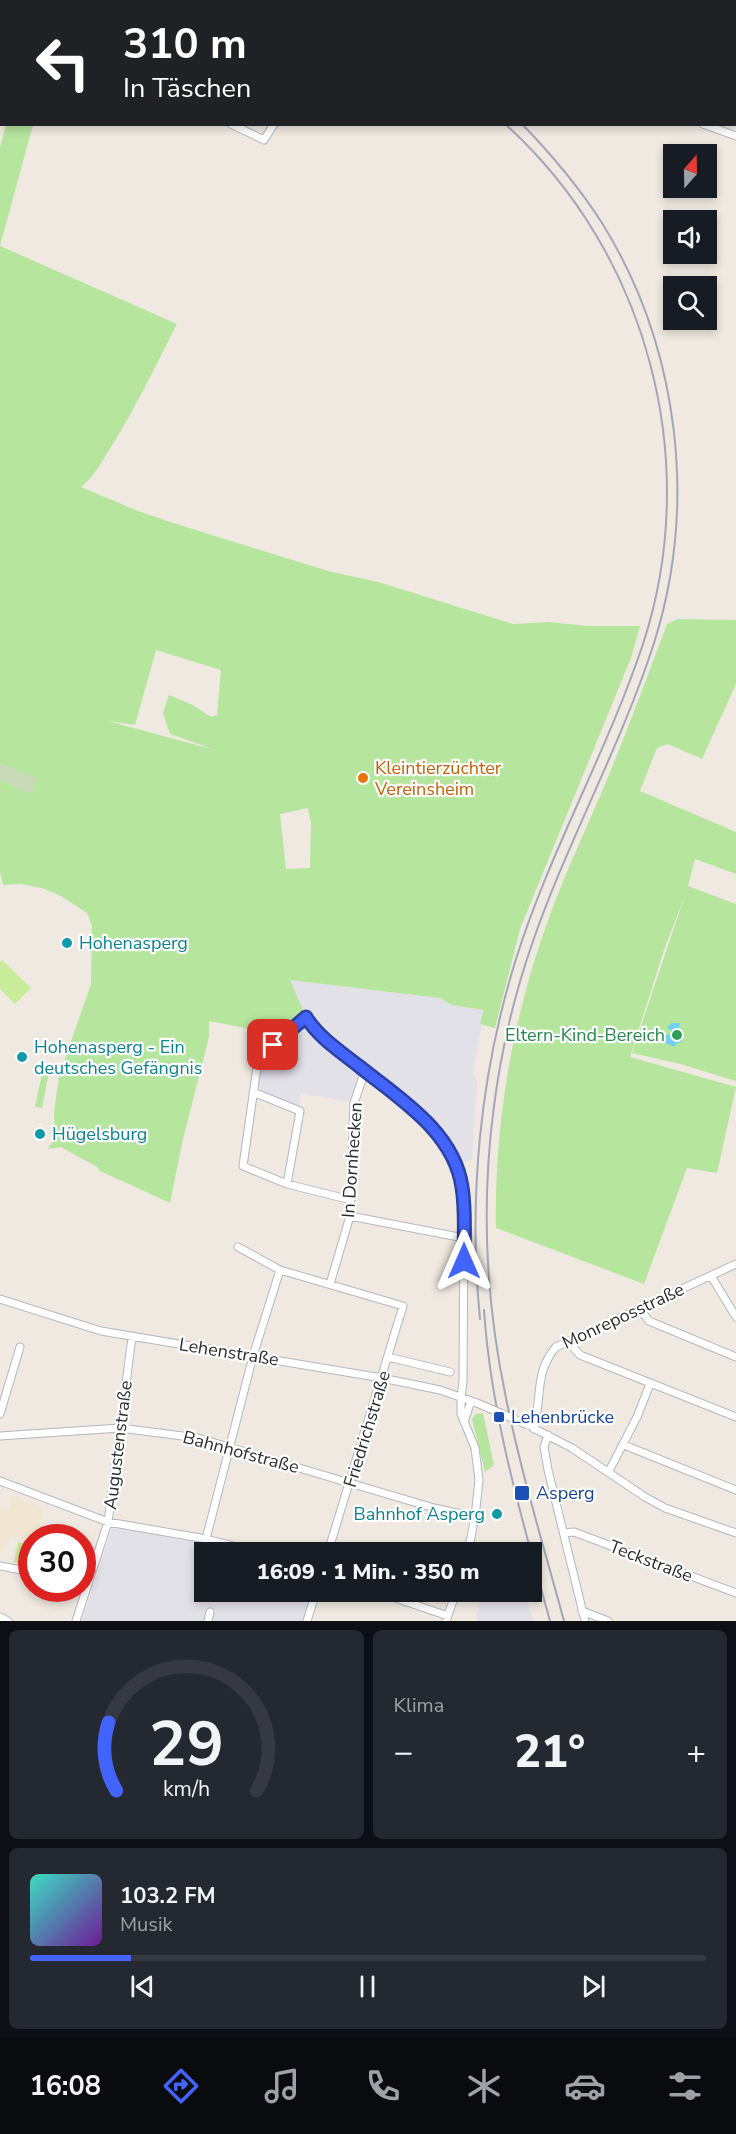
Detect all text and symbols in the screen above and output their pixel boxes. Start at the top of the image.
text: 310 m [123,16,247,73]
icon: left [24,24,102,102]
text: In Täschen [123,70,251,107]
north arrow [663,144,717,198]
map controls [663,144,717,330]
button: sound [663,210,717,264]
button: search [663,276,717,330]
place label: Kleintierzüchter Vereinsheim [374,756,502,801]
marker: Kleintierzüchter Vereinsheim [356,771,370,785]
place label: Hohenasperg [79,931,188,955]
marker: Hohenasperg [60,936,74,950]
pin [247,1019,298,1070]
place label: Eltern-Kind-Bereich [505,1023,665,1047]
icon: arrive [256,1028,289,1061]
marker: Eltern-Kind-Bereich [670,1028,684,1042]
place label: Hohenasperg - Ein deutsches Gefängnis [34,1035,202,1080]
marker: Hohenasperg - Ein deutsches Gefängnis [15,1050,29,1064]
street label: In Dornhecken [336,1101,368,1219]
place label: Hügelsburg [52,1122,147,1146]
marker: Hügelsburg [33,1127,47,1141]
position arrow [432,1229,496,1293]
street label: Monreposstraße [558,1277,688,1355]
street label: Lehenstraße [177,1332,281,1372]
street label: Friedrichstraße [338,1368,396,1490]
street label: Augustenstraße [98,1379,138,1511]
place label: Lehenbrücke [511,1405,614,1429]
marker: Lehenbrücke [492,1410,506,1424]
street label: Bahnhofstraße [180,1425,302,1479]
place label: Asperg [536,1481,595,1505]
marker: Asperg [513,1484,531,1502]
place label: Bahnhof Asperg [353,1502,485,1526]
marker: Bahnhof Asperg [490,1507,504,1521]
speed limit sign: 30 [18,1524,96,1602]
street label: Teckstraße [606,1534,696,1588]
text: 16:09 · 1 Min. · 350 m [257,1557,480,1587]
text: Klima [394,1692,444,1719]
text: 29 [149,1702,224,1787]
text: 21° [514,1722,585,1783]
text: − [394,1730,413,1775]
text: + [686,1730,706,1775]
text: km/h [163,1775,210,1805]
text: 103.2 FM [120,1881,216,1911]
text: Musik [120,1911,173,1938]
icon: previous [126,1970,159,2003]
icon: pause [351,1970,384,2003]
icon: next [577,1970,610,2003]
icon: directions [160,2065,202,2107]
icon: music [261,2065,303,2107]
icon: phone [362,2065,404,2107]
icon: climate [463,2065,505,2107]
icon: car [564,2065,606,2107]
icon: filters [664,2065,706,2107]
text: 16:08 [29,2068,101,2105]

